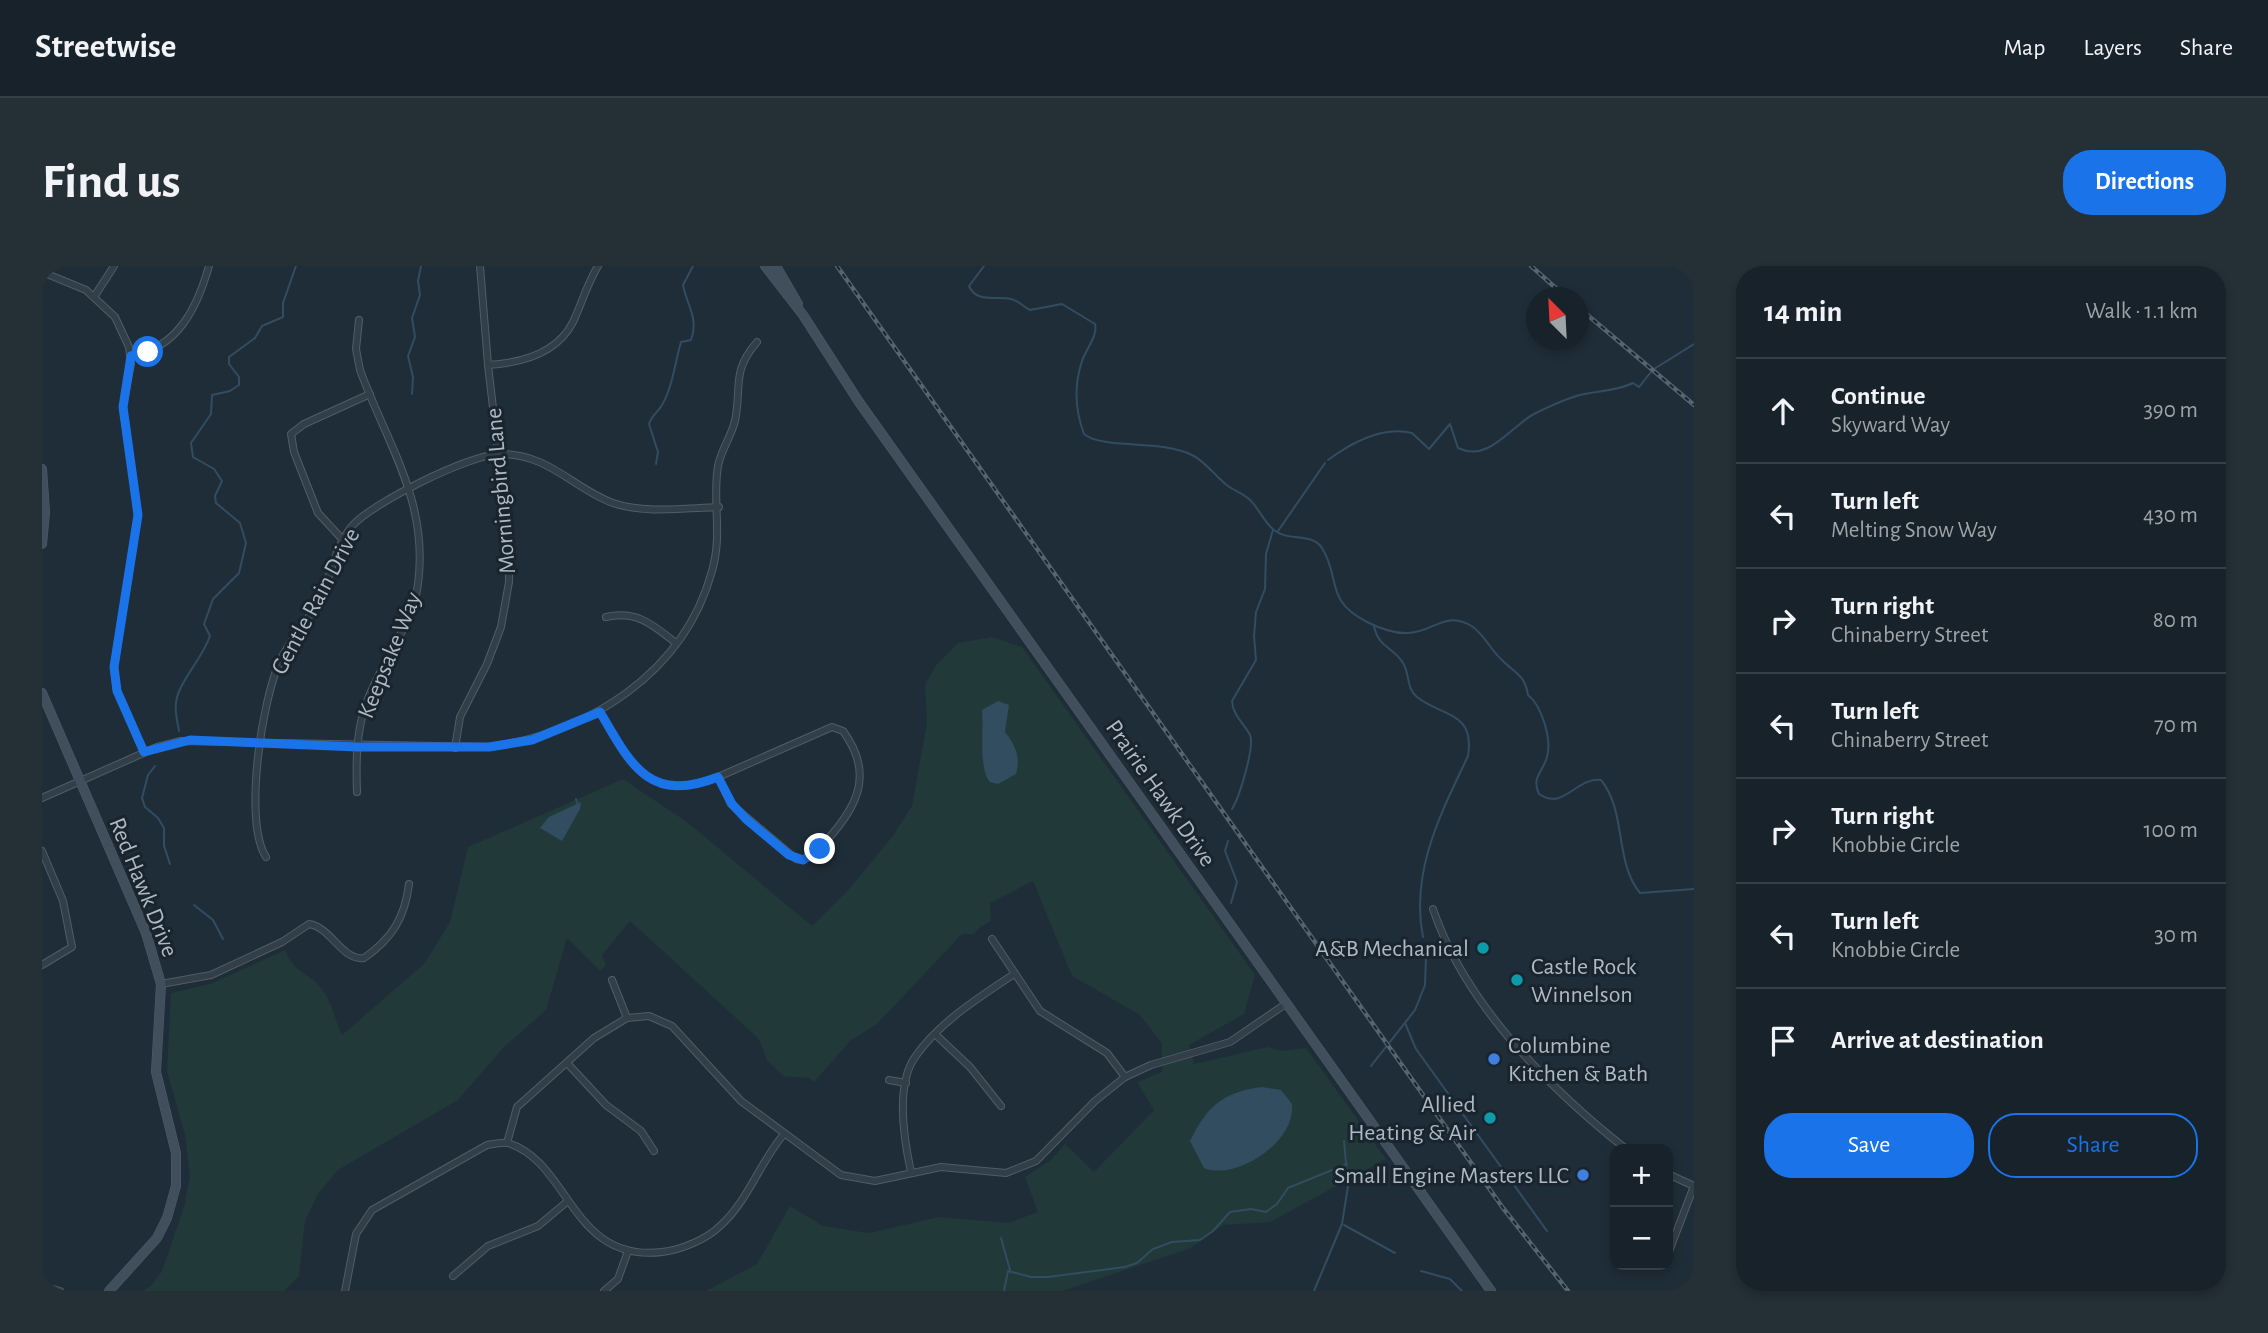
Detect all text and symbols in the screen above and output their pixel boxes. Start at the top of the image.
text: Streetwise [35,31,176,64]
text: Map [2003,36,2045,60]
text: Layers [2083,36,2142,60]
text: Share [2180,36,2233,60]
button: Directions [2063,150,2226,215]
text: Find us [42,158,181,207]
north arrow [1526,287,1589,350]
text: 14 min [1764,297,1842,327]
text: Walk · 1.1 km [2085,300,2198,323]
route start [132,336,163,367]
text: Continue [1831,383,1926,409]
icon: ahead [1764,392,1802,430]
text: 390 m [2143,399,2198,422]
street label: Morningbird Lane [482,407,520,575]
text: Skyward Way [1831,414,1950,437]
text: Turn left [1831,488,1919,514]
icon: left [1764,497,1802,535]
text: 430 m [2143,504,2198,527]
text: Melting Snow Way [1831,519,1997,542]
street label: Gentle Rain Drive [267,524,365,679]
street label: Keepsake Way [354,589,426,722]
text: Turn right [1831,593,1934,619]
icon: right [1764,602,1802,640]
text: 80 m [2153,609,2198,632]
text: Chinaberry Street [1831,624,1988,647]
text: Turn left [1831,698,1919,724]
icon: left [1764,707,1802,745]
text: 70 m [2154,714,2198,737]
street label: Prairie Hawk Drive [1101,716,1220,871]
text: Chinaberry Street [1831,729,1988,752]
text: Turn right [1831,803,1934,829]
icon: right [1764,812,1802,850]
street label: Red Hawk Drive [104,814,182,960]
text: 100 m [2144,819,2198,842]
route end [804,833,835,864]
text: Knobbie Circle [1831,834,1960,857]
text: Turn left [1831,908,1919,934]
icon: left [1764,917,1802,955]
text: 30 m [2154,924,2198,947]
place label: A&B Mechanical [1315,937,1469,961]
text: Knobbie Circle [1831,939,1960,962]
marker: A&B Mechanical [1475,940,1491,956]
place label: Castle Rock Winnelson [1531,955,1637,1007]
marker: Castle Rock Winnelson [1509,972,1525,988]
icon: arrive [1764,1022,1802,1060]
text: Arrive at destination [1831,1027,2044,1053]
place label: Columbine Kitchen & Bath [1508,1034,1648,1086]
marker: Columbine Kitchen & Bath [1486,1051,1502,1067]
place label: Allied Heating & Air [1348,1093,1476,1145]
marker: Allied Heating & Air [1482,1110,1498,1126]
button: Save [1764,1113,1974,1178]
button: Share [1988,1113,2198,1178]
map controls [1610,1144,1673,1270]
button: + [1610,1144,1673,1207]
place label: Small Engine Masters LLC [1334,1164,1569,1188]
marker: Small Engine Masters LLC [1575,1167,1591,1183]
button: − [1610,1207,1673,1270]

